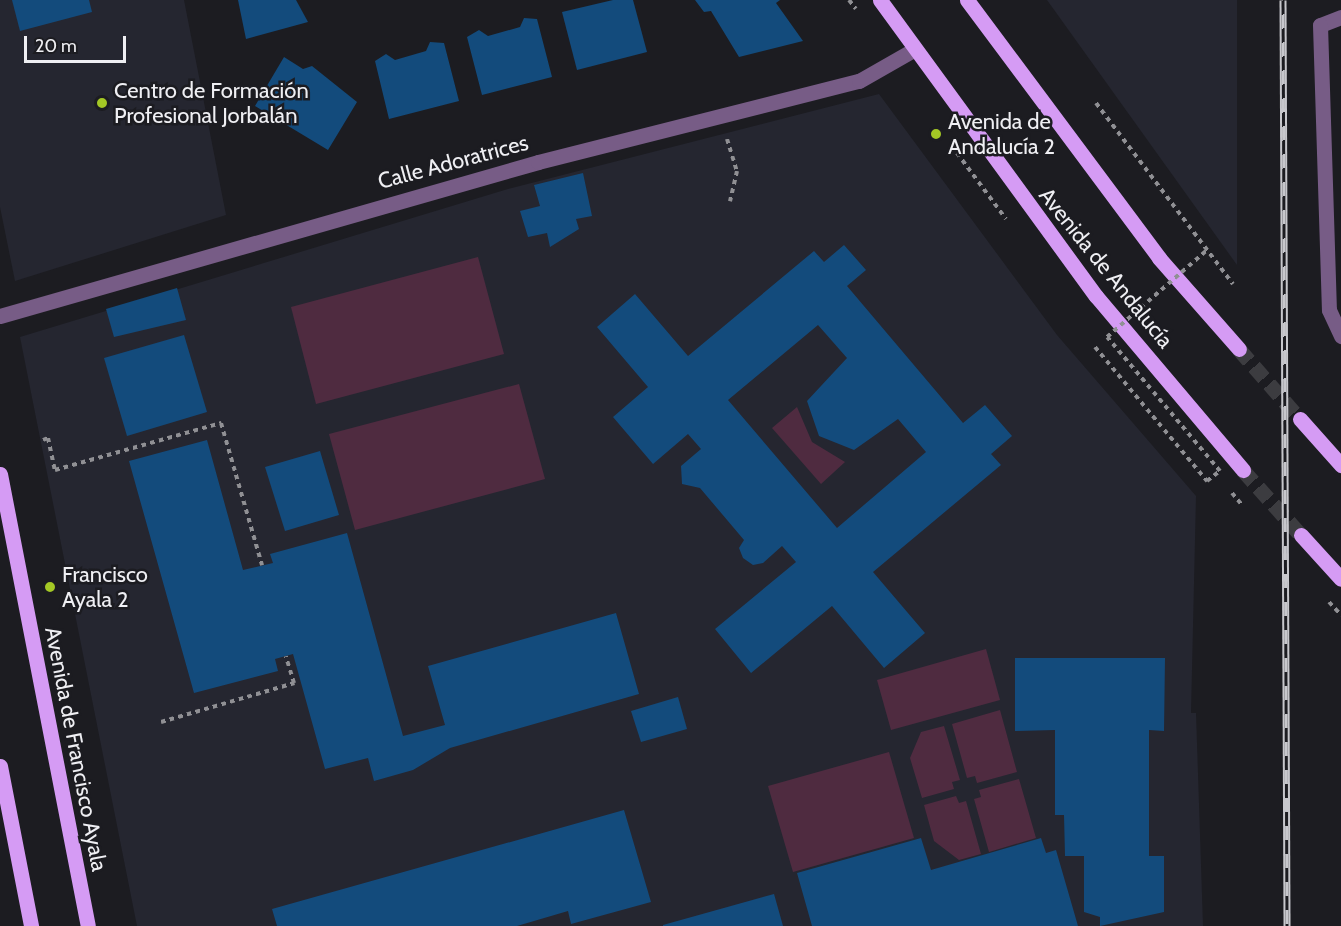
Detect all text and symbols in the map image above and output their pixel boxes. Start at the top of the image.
scale bar [27,24,129,62]
text: 20 m [35,35,77,57]
place label: Centro de Formación Profesional Jorbalán [114,77,309,128]
marker: Centro de Formación Profesional Jorbalán [95,96,109,110]
place label: Avenida de Andalucía 2 [948,108,1055,160]
marker: Avenida de Andalucía 2 [929,127,943,141]
street label: Calle Adoratrices [375,129,531,195]
street label: Avenida de Andalucía [1033,183,1179,353]
place label: Francisco Ayala 2 [62,561,148,612]
marker: Francisco Ayala 2 [43,580,57,594]
street label: Avenida de Francisco Ayala [39,624,113,874]

